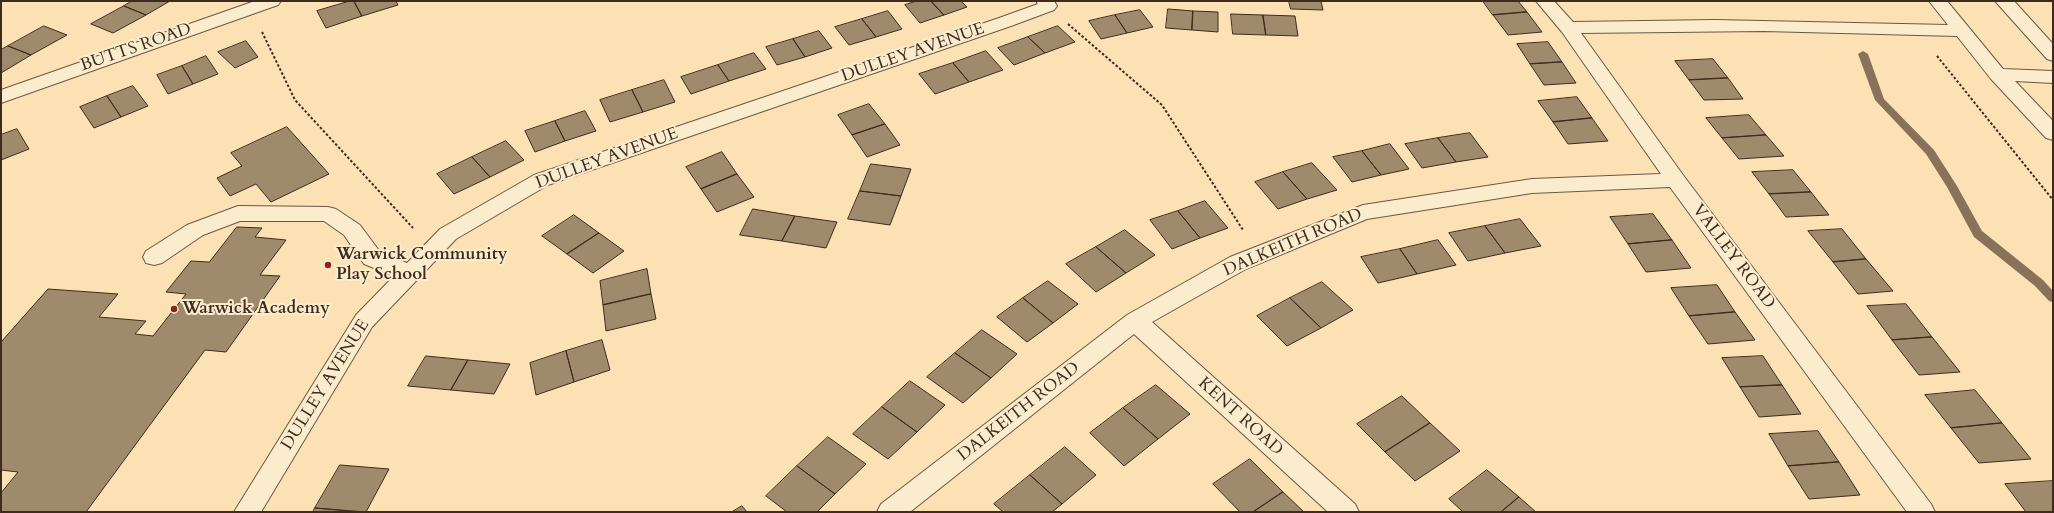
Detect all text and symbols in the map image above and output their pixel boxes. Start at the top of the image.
street label: DULLEY AVENUE [839,19,987,87]
street label: BUTTS ROAD [78,20,194,76]
street label: DULLEY AVENUE [533,124,681,194]
street label: VALLEY ROAD [1687,201,1779,313]
street label: DALKEITH ROAD [1221,205,1365,281]
place label: Warwick Community Play School [336,245,507,285]
marker: Warwick Community Play School [323,260,333,270]
place label: Warwick Academy [182,299,330,319]
marker: Warwick Academy [169,304,179,314]
street label: DULLEY AVENUE [278,316,374,454]
street label: DALKEITH ROAD [954,358,1084,466]
street label: KENT ROAD [1193,374,1287,460]

